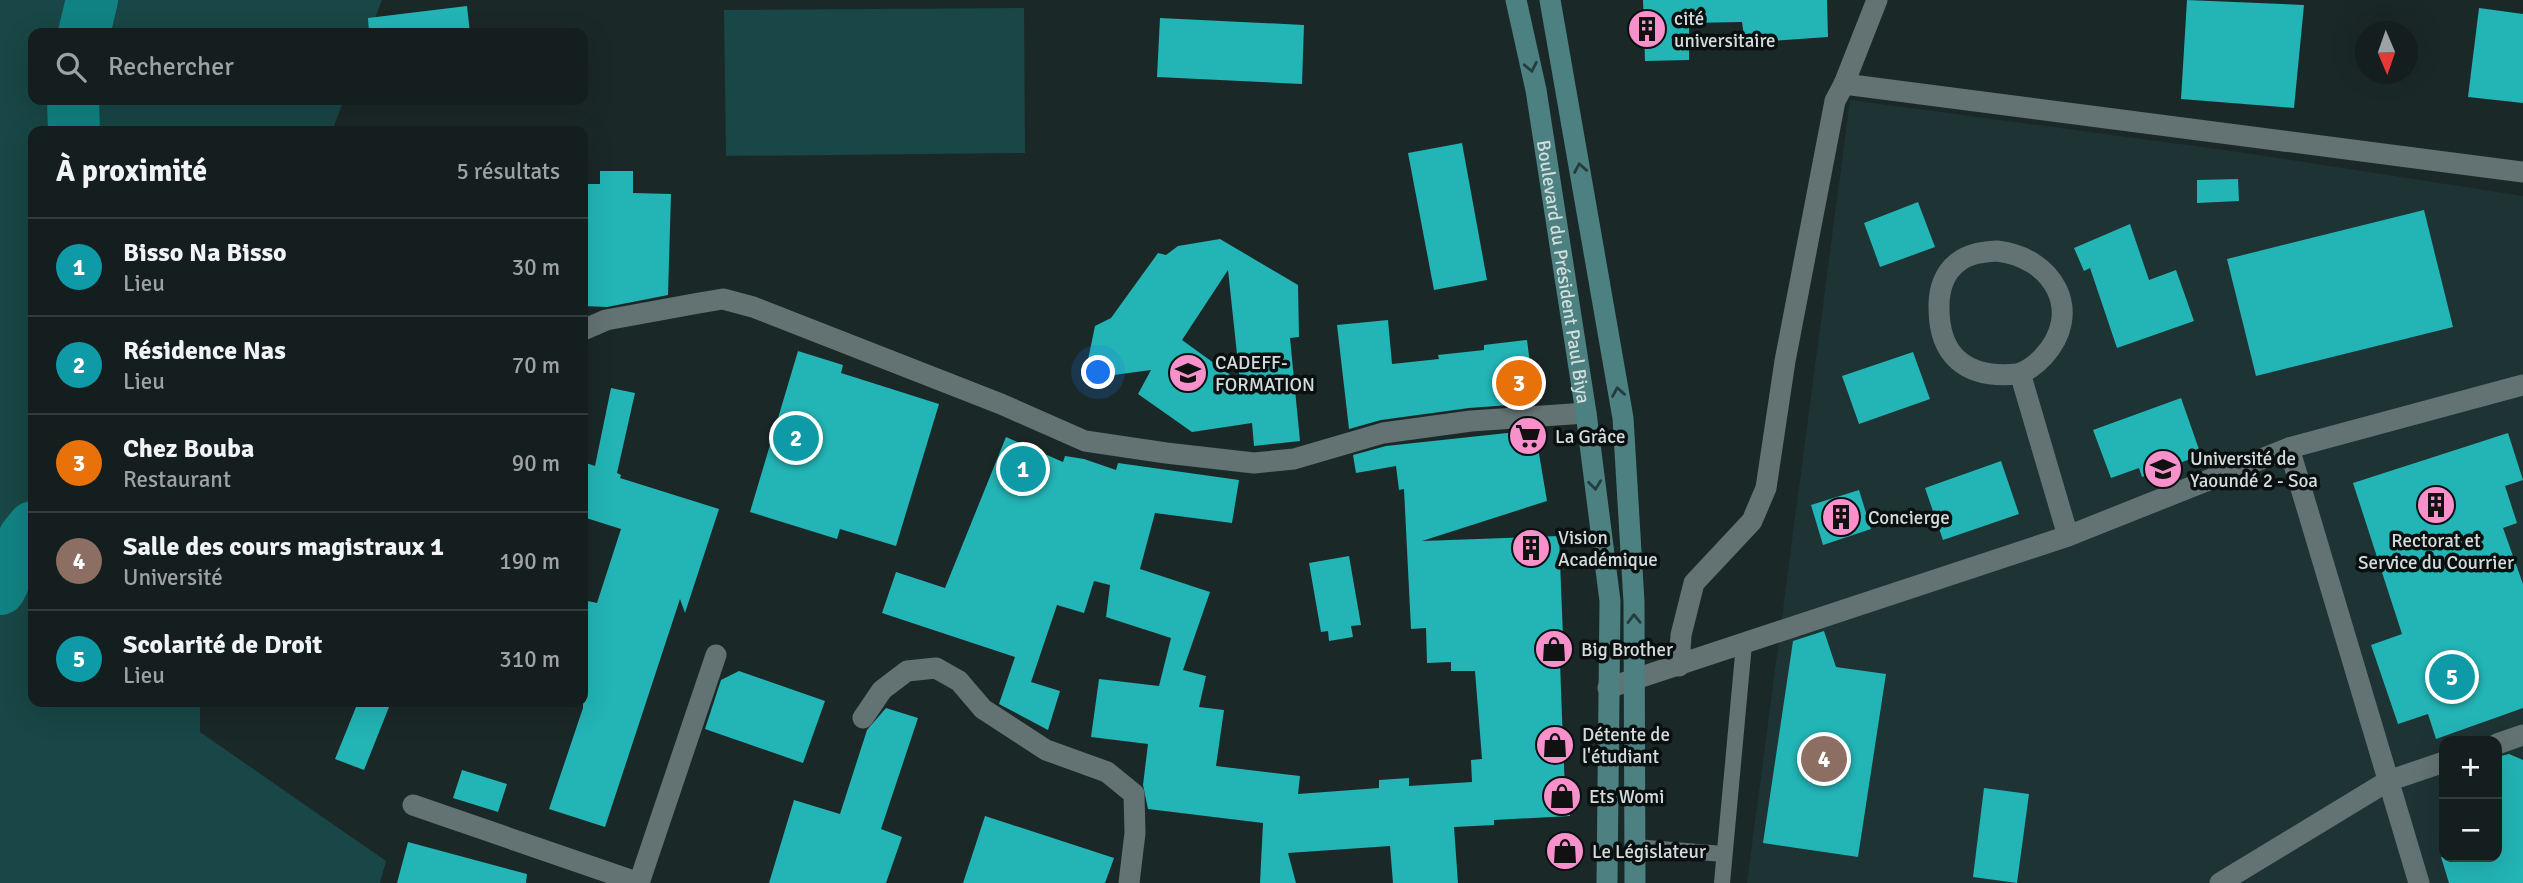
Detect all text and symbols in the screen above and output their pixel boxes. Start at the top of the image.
place label: cité universitaire [1674,7,1776,53]
building icon: cité universitaire [1626,8,1668,50]
north arrow [2355,21,2418,84]
search box [28,28,588,105]
icon: search [52,48,90,86]
text: Rechercher [108,51,234,83]
one-way arrow [1522,61,1537,73]
street label: Boulevard du Président Paul Biya [1531,138,1595,405]
text: À proximité [56,153,207,190]
text: 5 résultats [456,157,560,186]
one-way arrow [1574,162,1589,174]
text: Bisso Na Bisso [123,237,287,269]
text: 1 [73,253,85,282]
text: 30 m [512,253,560,282]
text: Lieu [123,269,165,298]
text: Résidence Nas [123,335,286,367]
text: 2 [73,351,85,380]
text: 70 m [512,351,560,380]
place label: CADEFF- FORMATION [1215,351,1315,397]
school or university icon: CADEFF- FORMATION [1167,352,1209,394]
your location [1081,355,1115,389]
pin: 3 [1496,357,1542,409]
text: Lieu [123,367,165,396]
one-way arrow [1611,386,1626,398]
pin: 2 [773,412,819,464]
supermarket icon: La Grâce [1507,415,1549,457]
place label: La Grâce [1555,425,1626,449]
text: Chez Bouba [123,433,254,465]
pin: 1 [1000,443,1046,495]
place label: Université de Yaoundé 2 - Soa [2190,447,2318,493]
school or university icon: Université de Yaoundé 2 - Soa [2142,448,2184,490]
text: 3 [73,449,85,478]
text: 90 m [512,449,560,478]
text: Restaurant [123,465,231,494]
one-way arrow [1588,479,1603,491]
building icon: Rectorat et Service du Courrier [2415,484,2457,526]
building icon: Concierge [1820,496,1862,538]
place label: Concierge [1868,506,1950,530]
place label: Vision Académique [1558,526,1658,572]
building icon: Vision Académique [1510,527,1552,569]
place label: Rectorat et Service du Courrier [2358,529,2514,575]
text: Salle des cours magistraux 1 [123,531,444,563]
text: 4 [73,547,85,576]
text: 190 m [499,547,560,576]
text: Université [123,563,223,592]
one-way arrow [1626,613,1642,624]
shop icon: Big Brother [1533,628,1575,670]
text: Scolarité de Droit [123,629,322,661]
place label: Big Brother [1581,638,1673,662]
text: 5 [73,645,85,674]
text: 310 m [499,645,560,674]
pin: 5 [2429,651,2475,703]
text: Lieu [123,661,165,690]
place label: Détente de l'étudiant [1582,723,1670,769]
shop icon: Détente de l'étudiant [1534,724,1576,766]
pin: 4 [1801,733,1847,785]
map controls [2439,736,2502,862]
button: + [2439,736,2502,799]
shop icon: Ets Womi [1541,775,1583,817]
place label: Ets Womi [1589,785,1664,809]
button: − [2439,799,2502,862]
shop icon: Le Législateur [1544,830,1586,872]
place label: Le Législateur [1592,840,1706,864]

